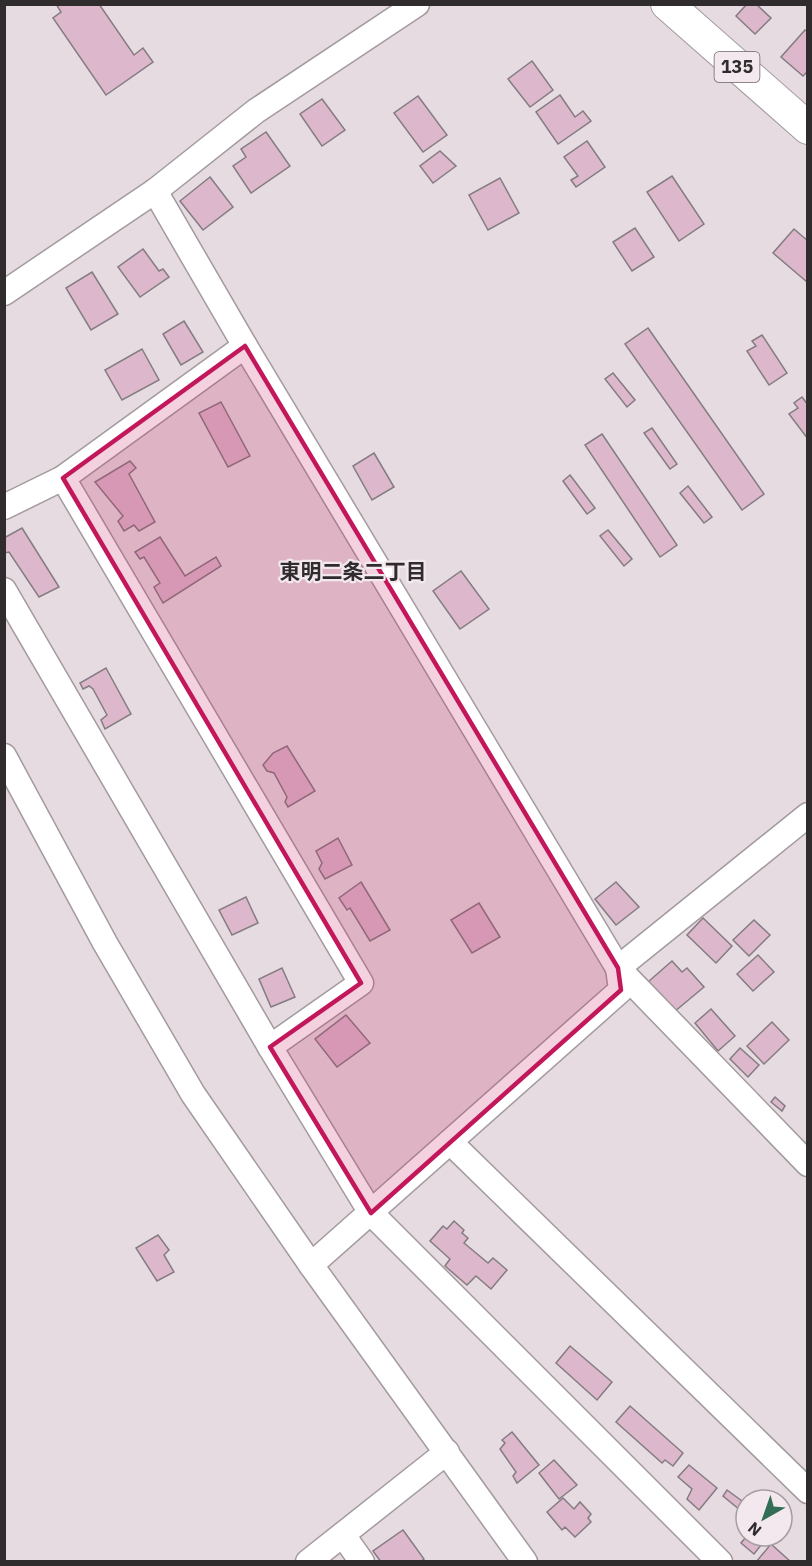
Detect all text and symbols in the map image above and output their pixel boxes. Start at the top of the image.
road number: 135 [714,52,760,82]
district label: 東明二条二丁目 [280,557,427,585]
north arrow [734,1488,794,1548]
text: N [743,1518,765,1541]

